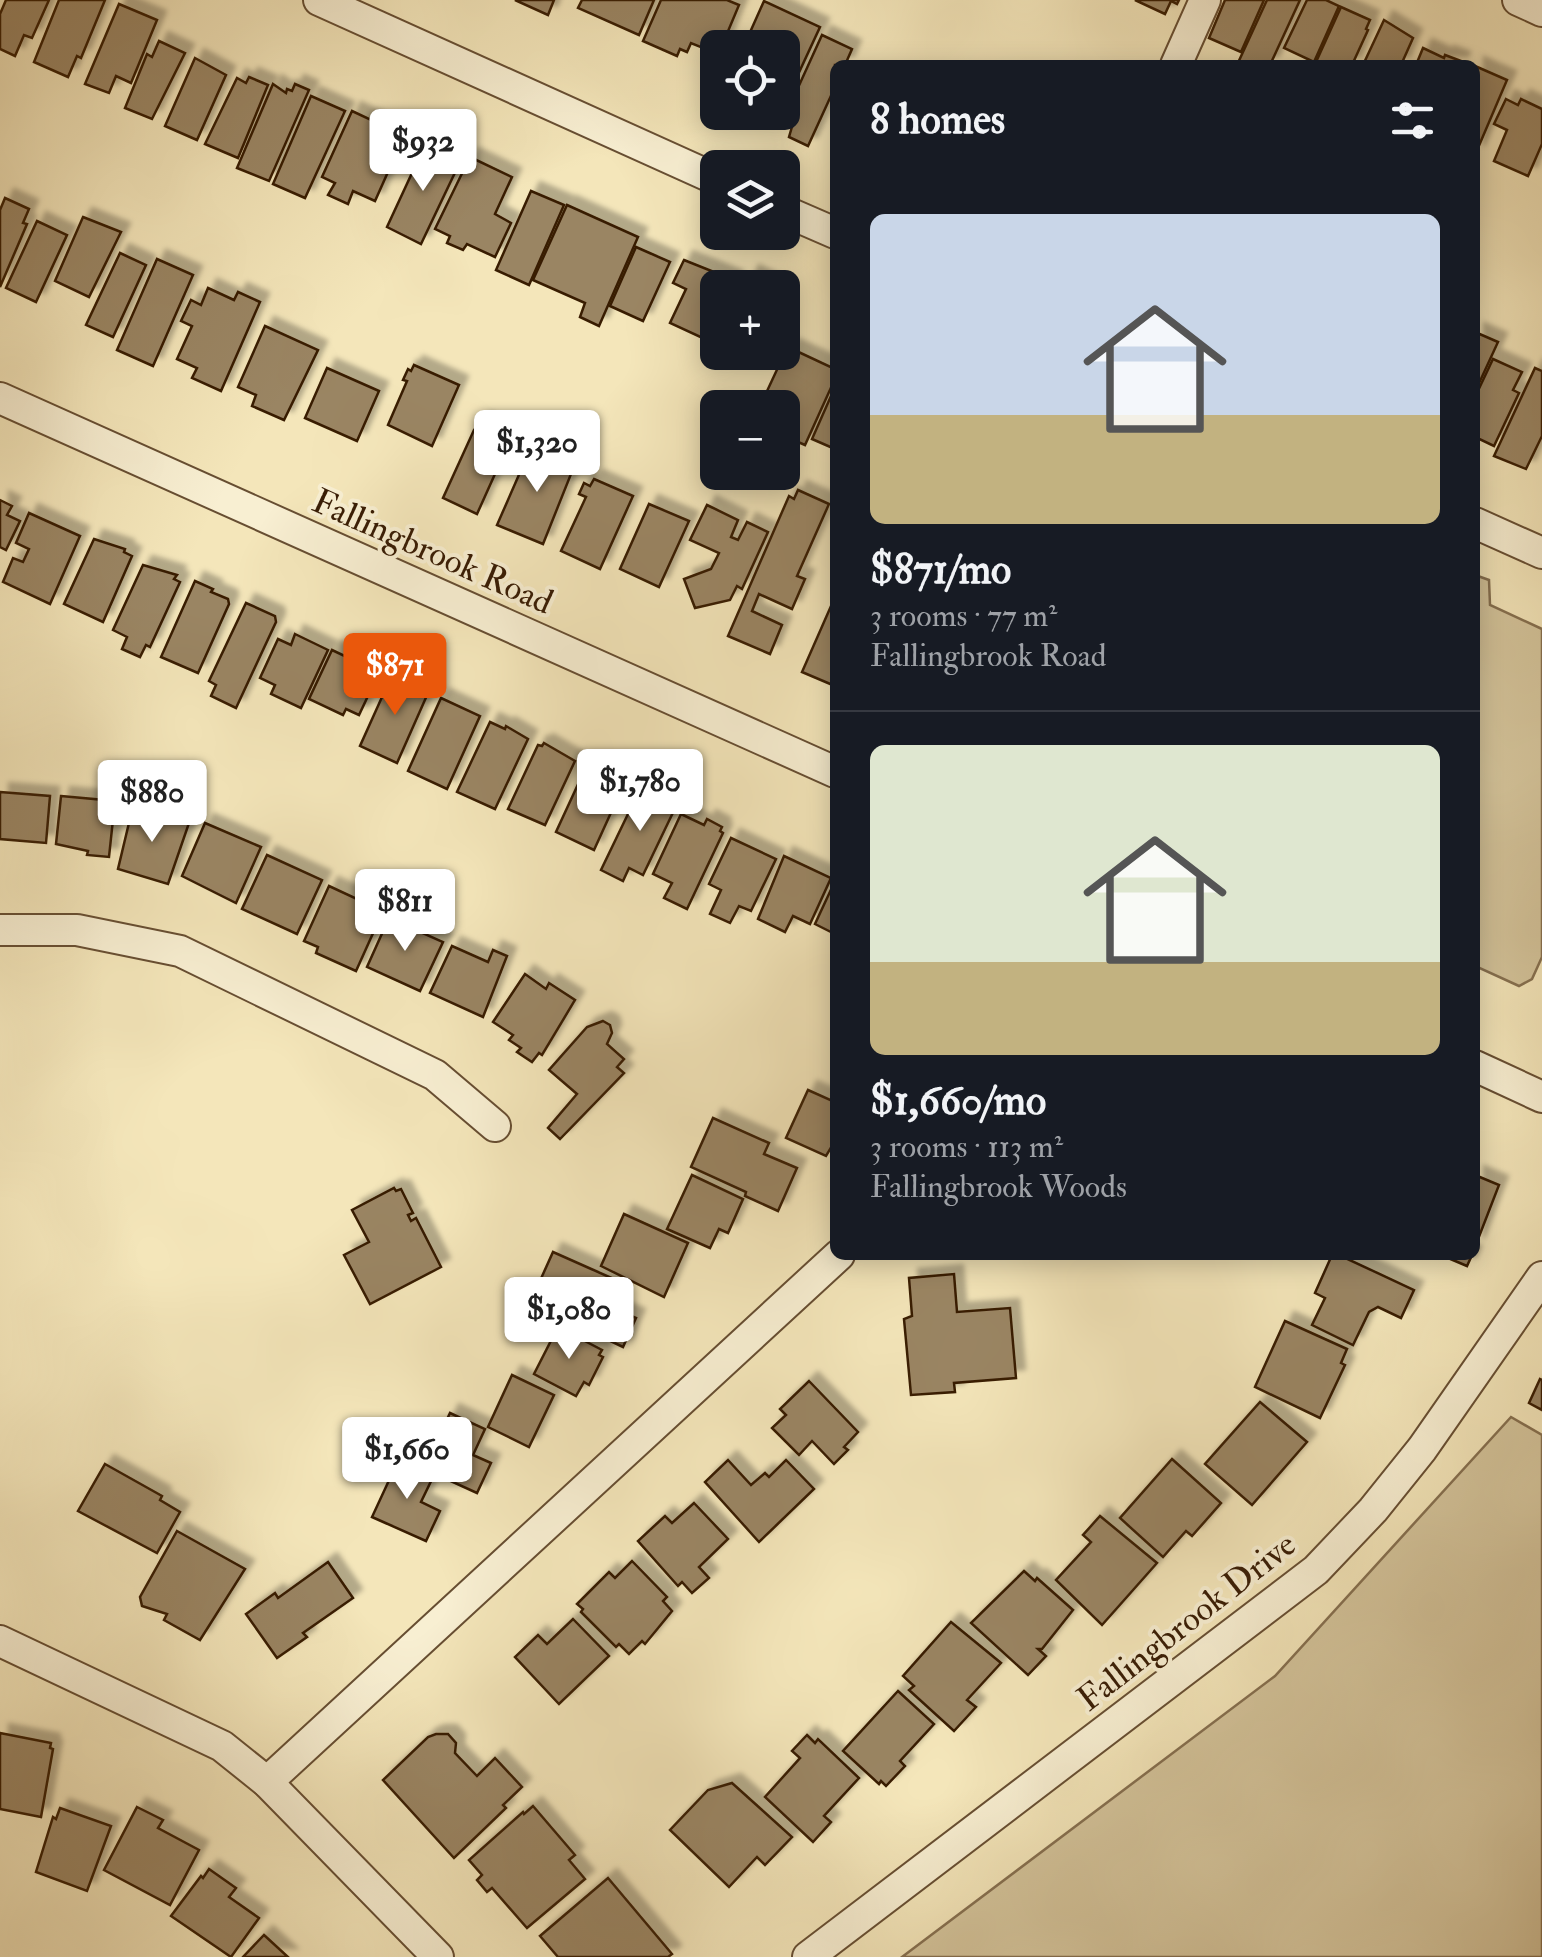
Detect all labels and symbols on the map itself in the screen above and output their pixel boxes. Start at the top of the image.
pin: $932 [364,109,482,194]
pin: $1,320 [456,410,618,495]
street label: Fallingbrook Road [305,479,560,625]
pin: $871 [336,633,454,718]
pin: $1,780 [559,749,721,834]
pin: $880 [93,760,211,845]
pin: $811 [346,869,464,954]
pin: $1,080 [488,1277,650,1362]
pin: $1,660 [326,1417,488,1502]
street label: Fallingbrook Drive [1068,1523,1305,1721]

